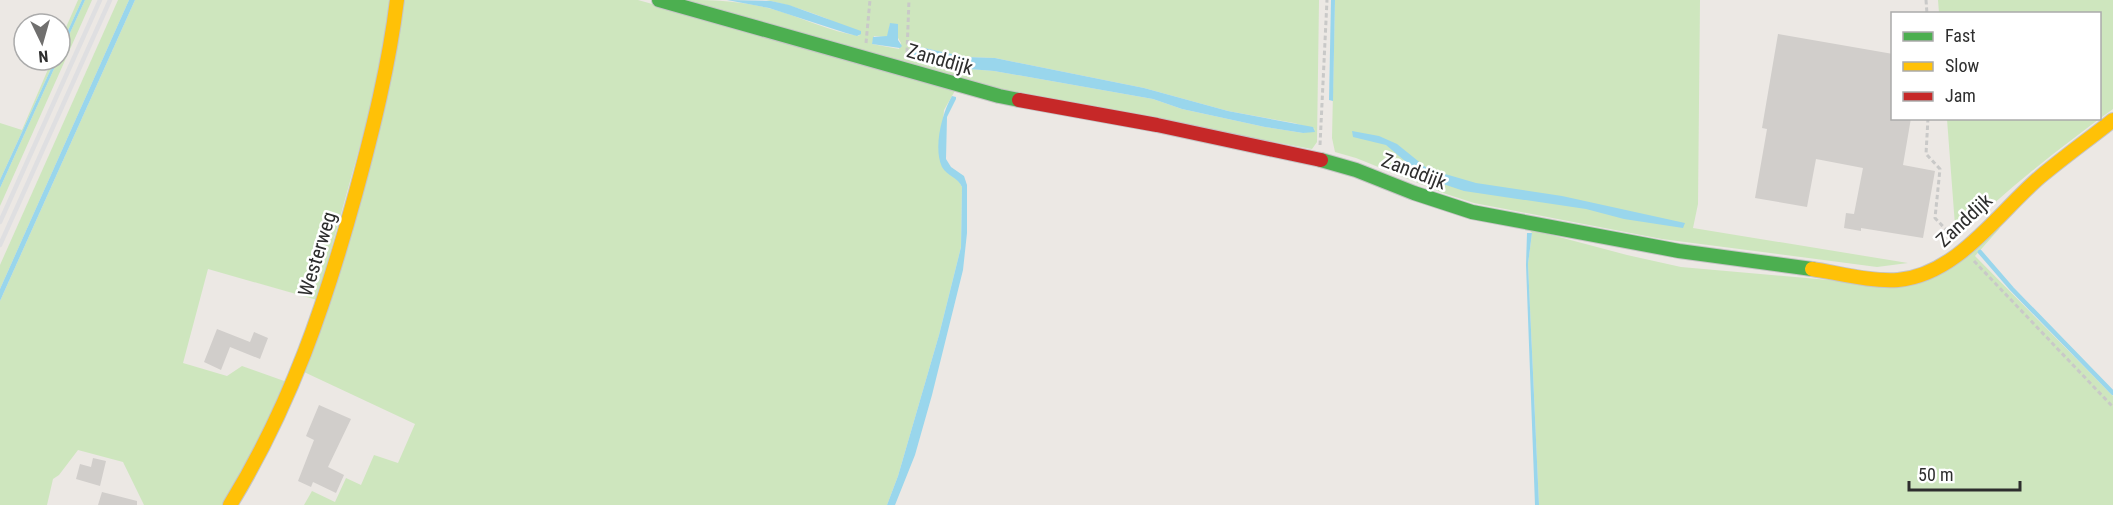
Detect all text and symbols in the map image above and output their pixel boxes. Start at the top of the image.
north arrow [12,12,72,72]
legend [1891,12,2101,120]
text: Fast [1945,25,1976,46]
street label: Zanddijk [904,38,976,80]
text: N [38,47,49,66]
text: Slow [1945,55,1980,76]
text: Jam [1945,85,1976,106]
street label: Zanddijk [1378,148,1450,194]
street label: Zanddijk [1931,188,1997,252]
street label: Westerweg [293,209,341,299]
scale bar [1909,454,2020,492]
text: 50 m [1918,464,1953,485]

